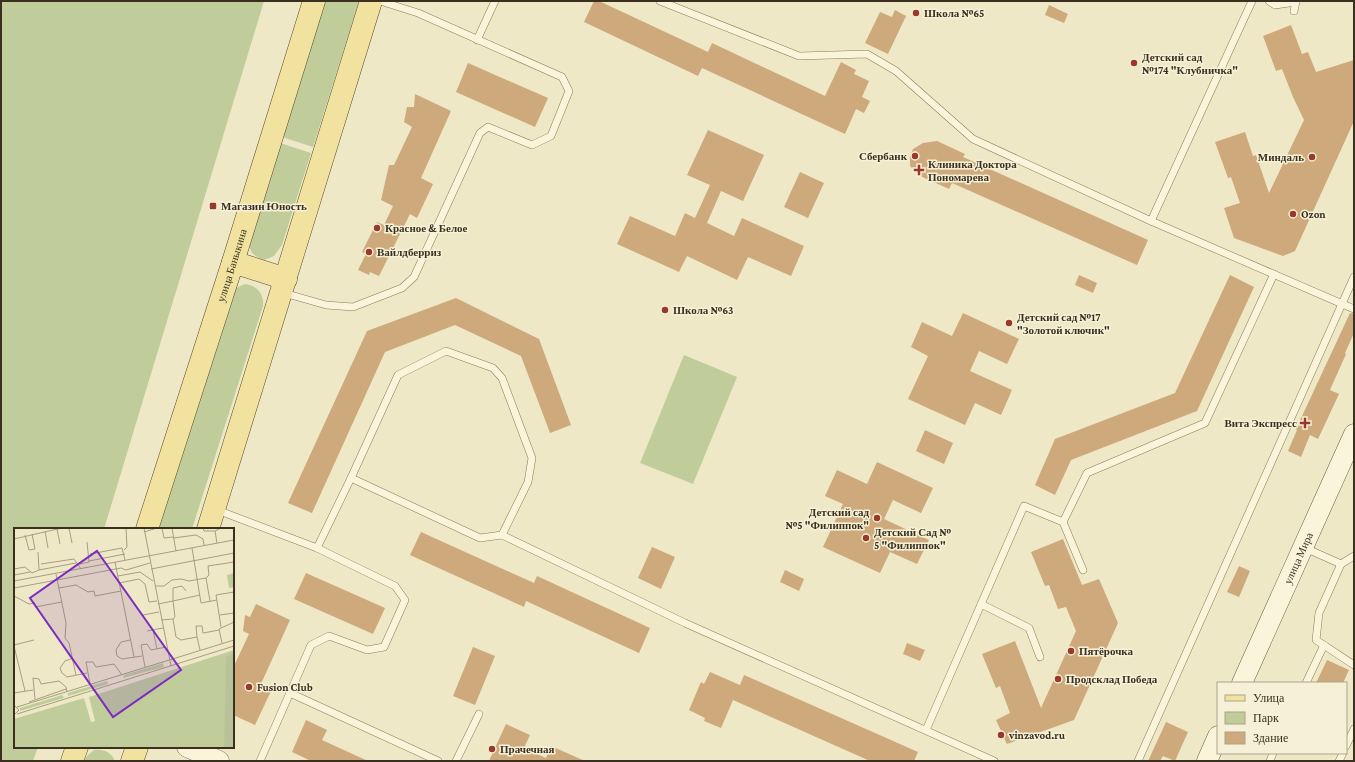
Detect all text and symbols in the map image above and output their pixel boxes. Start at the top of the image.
place label: Школа №65 [924,7,984,19]
marker: Школа №65 [911,8,921,18]
place label: Детский сад №174 "Клубничка" [1142,51,1238,76]
marker: Детский сад №174 "Клубничка" [1129,58,1139,68]
place label: Сбербанк [859,150,908,162]
marker: Сбербанк [910,151,920,161]
place label: Миндаль [1258,151,1304,163]
marker: Миндаль [1307,152,1317,162]
place label: Клиника Доктора Пономарева [928,158,1017,183]
marker: Клиника Доктора Пономарева [913,164,925,176]
place label: Магазин Юность [221,200,307,212]
marker: Магазин Юность [208,201,218,211]
place label: Ozon [1301,208,1326,220]
marker: Ozon [1288,209,1298,219]
place label: Красное & Белое [385,222,468,234]
marker: Красное & Белое [372,223,382,233]
street label: улица Баныкина [215,227,249,303]
place label: Вайлдберриз [377,246,442,258]
marker: Вайлдберриз [364,247,374,257]
place label: Школа №63 [673,304,733,316]
marker: Школа №63 [660,305,670,315]
place label: Детский сад №17 "Золотой ключик" [1017,311,1110,336]
marker: Детский сад №17 "Золотой ключик" [1004,318,1014,328]
place label: Вита Экспресс [1225,417,1297,429]
marker: Вита Экспресс [1300,418,1310,428]
place label: Детский сад №5 "Филиппок" [786,506,869,531]
marker: Детский сад №5 "Филиппок" [872,513,882,523]
place label: Детский Сад № 5 "Филиппок" [874,526,951,551]
inset map [14,528,234,748]
street label: улица Мира [1281,530,1315,586]
marker: Детский Сад № 5 "Филиппок" [861,533,871,543]
place label: Пятёрочка [1079,645,1134,657]
marker: Пятёрочка [1066,646,1076,656]
place label: Продсклад Победа [1066,673,1158,685]
marker: Продсклад Победа [1053,674,1063,684]
place label: Fusion Club [257,681,313,693]
marker: Fusion Club [244,682,254,692]
legend [1217,682,1347,754]
text: Улица [1253,691,1285,705]
text: Парк [1253,711,1279,725]
place label: vinzavod.ru [1008,729,1066,741]
marker: vinzavod.ru [996,730,1006,740]
text: Здание [1253,731,1288,745]
place label: Прачечная [500,743,555,755]
marker: Прачечная [487,744,497,754]

